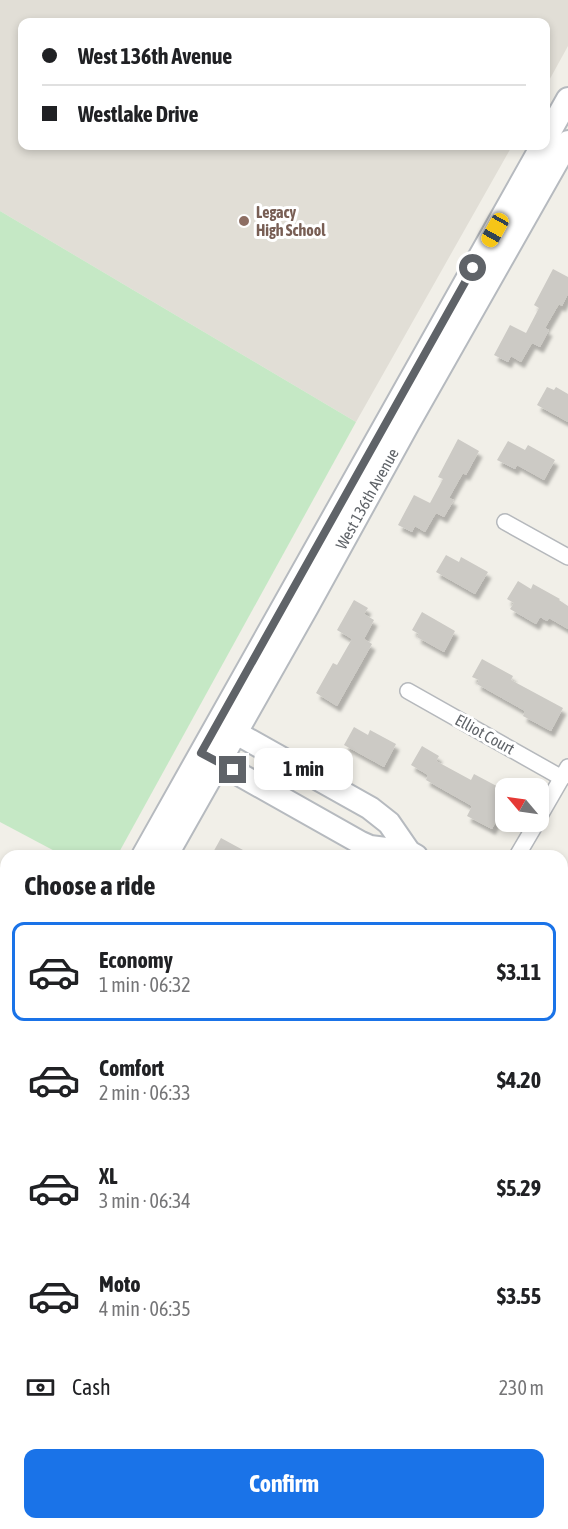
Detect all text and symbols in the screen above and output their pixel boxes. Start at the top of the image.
text: West 136th Avenue [78,43,232,69]
text: Westlake Drive [78,101,198,127]
place label: Legacy High School [256,203,326,239]
car [478,210,512,250]
marker: Legacy High School [237,214,251,228]
route start [459,254,486,281]
street label: West 136th Avenue [332,445,402,552]
street label: Elliot Court [452,710,518,758]
callout: 1 min [254,749,353,791]
route end [219,756,246,783]
text: 1 min [283,757,324,780]
north arrow [495,778,549,832]
map controls [495,778,549,832]
text: Choose a ride [24,870,156,901]
icon: car [27,945,81,999]
text: Economy [99,947,173,973]
text: $3.11 [497,959,541,985]
text: 1 min · 06:32 [99,973,191,996]
icon: car [27,1053,81,1107]
text: Comfort [99,1055,164,1081]
text: $4.20 [497,1067,541,1093]
text: 2 min · 06:33 [99,1081,191,1104]
icon: car [27,1161,81,1215]
text: XL [99,1163,117,1189]
text: $5.29 [497,1175,541,1201]
text: 3 min · 06:34 [99,1189,191,1212]
icon: car [27,1269,81,1323]
text: Moto [99,1271,141,1297]
text: $3.55 [497,1283,541,1309]
text: 4 min · 06:35 [99,1297,191,1320]
icon: cash [24,1371,57,1404]
text: Cash [72,1374,111,1400]
text: 230 m [499,1376,544,1399]
button: Confirm [24,1449,544,1518]

